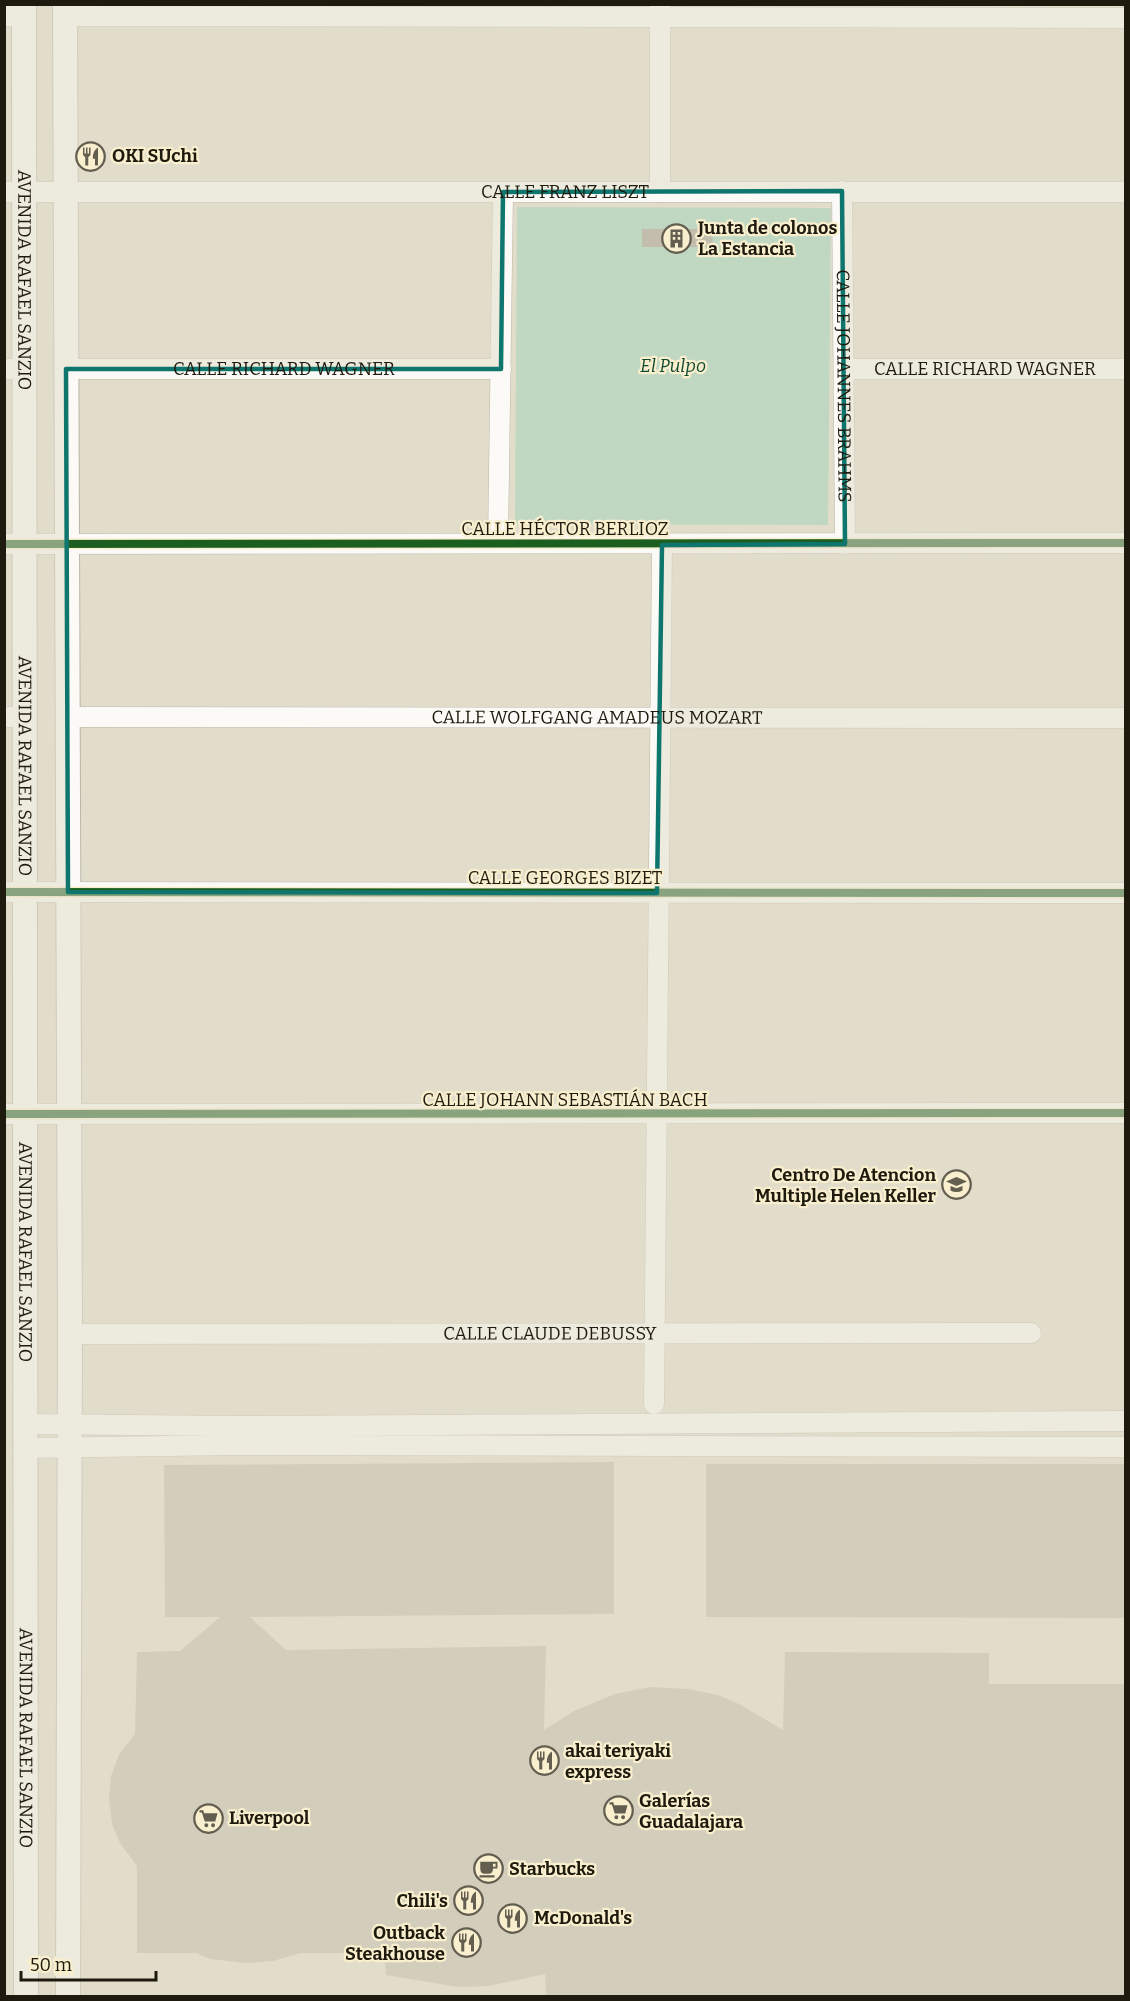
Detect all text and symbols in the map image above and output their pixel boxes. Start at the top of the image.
restaurant icon: OKI SUchi [75,140,107,172]
place label: OKI SUchi [112,145,198,167]
street label: AVENIDA RAFAEL SANZIO [13,170,35,390]
street label: CALLE FRANZ LISZT [481,181,649,203]
place label: Junta de colonos La Estancia [697,217,837,260]
building icon: Junta de colonos La Estancia [661,222,693,254]
street label: CALLE JOHANNES BRAHMS [832,269,856,503]
park label: El Pulpo [640,355,706,377]
street label: CALLE RICHARD WAGNER [173,358,395,380]
street label: CALLE RICHARD WAGNER [874,358,1096,380]
street label: CALLE HÉCTOR BERLIOZ [461,517,669,540]
street label: AVENIDA RAFAEL SANZIO [14,656,36,876]
street label: CALLE WOLFGANG AMADEUS MOZART [432,706,763,729]
street label: CALLE GEORGES BIZET [468,867,663,889]
street label: CALLE JOHANN SEBASTIÁN BACH [422,1089,708,1111]
street label: AVENIDA RAFAEL SANZIO [14,1142,36,1362]
place label: Centro De Atencion Multiple Helen Keller [755,1164,937,1207]
school or university icon: Centro De Atencion Multiple Helen Keller [941,1169,973,1201]
street label: CALLE CLAUDE DEBUSSY [443,1322,657,1345]
street label: AVENIDA RAFAEL SANZIO [15,1628,37,1848]
place label: akai teriyaki express [565,1740,671,1783]
restaurant icon: akai teriyaki express [528,1745,560,1777]
place label: Galerías Guadalajara [639,1790,743,1833]
supermarket icon: Galerías Guadalajara [602,1795,634,1827]
supermarket icon: Liverpool [192,1802,224,1834]
place label: Liverpool [229,1807,310,1829]
cafe icon: Starbucks [472,1853,504,1885]
place label: Starbucks [509,1858,595,1880]
restaurant icon: Chili's [453,1885,485,1917]
place label: Chili's [397,1890,448,1912]
restaurant icon: McDonald's [497,1902,529,1934]
place label: McDonald's [534,1907,632,1929]
place label: Outback Steakhouse [345,1922,445,1965]
restaurant icon: Outback Steakhouse [450,1927,482,1959]
scale bar [21,1944,156,1982]
text: 50 m [30,1954,72,1976]

